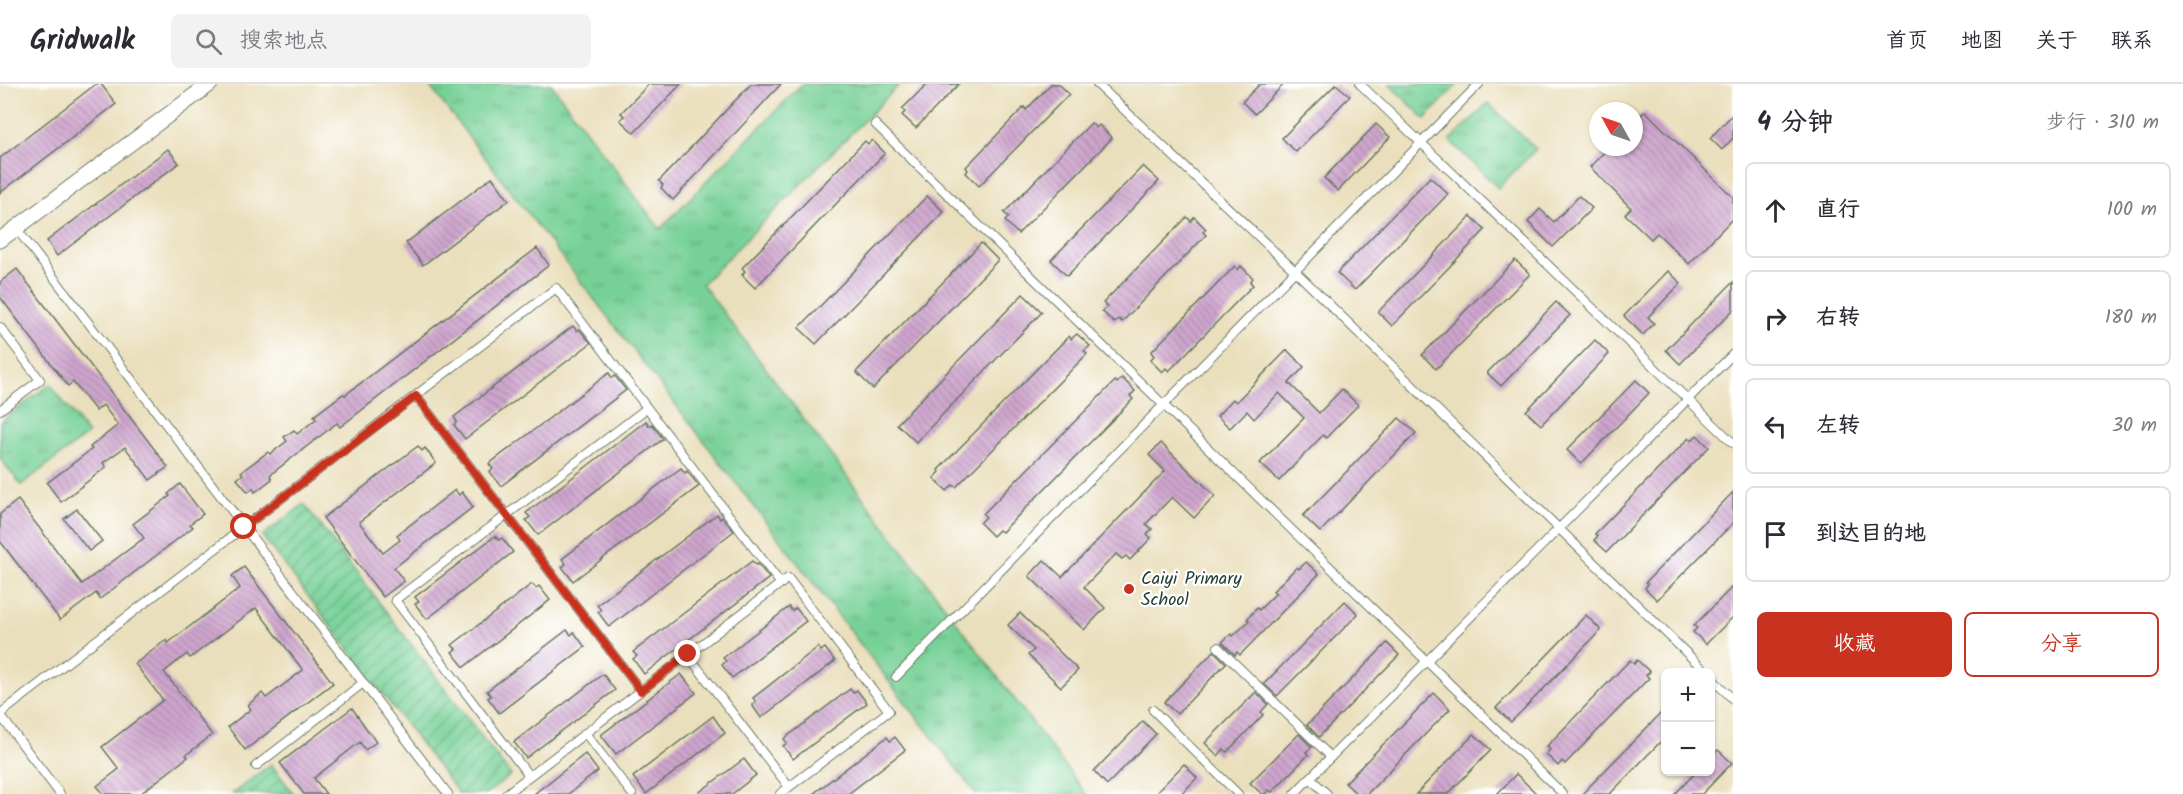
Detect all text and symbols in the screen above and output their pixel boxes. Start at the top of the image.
search box [171,14,591,68]
text: Gridwalk [30,19,135,64]
text: 搜索地点 [240,24,328,59]
icon: search [192,25,225,58]
text: 首页 [1886,25,1928,58]
text: 地图 [1961,25,2003,58]
text: 关于 [2036,25,2078,58]
text: 联系 [2111,25,2153,58]
north arrow [1589,102,1643,156]
text: 4 分钟 [1757,102,1833,144]
text: 步行 · 310 m [2047,107,2159,139]
text: 直行 [1816,193,1860,228]
icon: ahead [1759,194,1792,227]
text: 100 m [2107,194,2157,226]
text: 右转 [1816,301,1860,336]
icon: right [1759,302,1792,335]
text: 180 m [2105,302,2157,334]
text: 左转 [1816,409,1860,444]
icon: left [1759,410,1792,443]
text: 30 m [2112,410,2157,442]
route start [230,513,256,539]
text: 到达目的地 [1816,517,1926,552]
icon: arrive [1759,518,1792,551]
place label: Caiyi Primary School [1141,565,1242,615]
marker: Caiyi Primary School [1122,582,1136,596]
button: 收藏 [1757,612,1952,677]
button: 分享 [1964,612,2159,677]
route end [674,640,700,666]
map controls [1661,668,1715,776]
button: + [1661,668,1715,722]
button: − [1661,722,1715,776]

